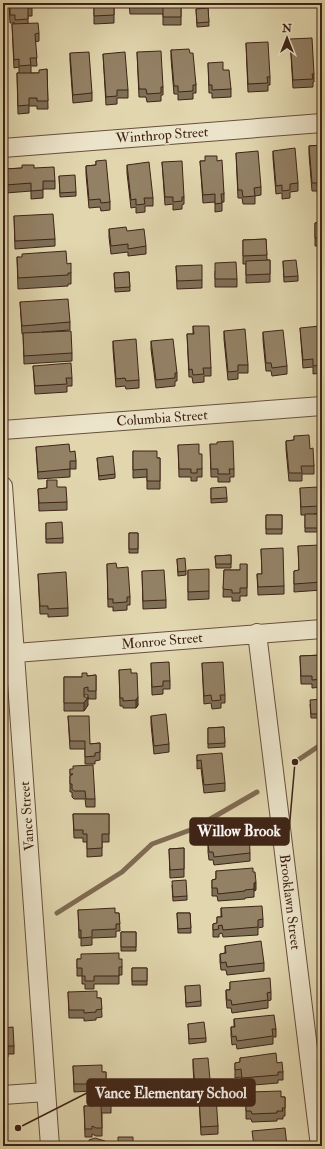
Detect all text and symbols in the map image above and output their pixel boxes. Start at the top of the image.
north arrow [267,18,307,58]
text: N [281,22,293,35]
street label: Winthrop Street [114,123,209,148]
street label: Columbia Street [116,406,209,430]
street label: Monroe Street [121,629,204,653]
street label: Vance Street [16,780,38,851]
callout: Willow Brook [190,818,289,845]
text: Willow Brook [196,822,281,841]
street label: Brooklawn Street [276,853,304,951]
callout: Vance Elementary School [87,1079,255,1106]
text: Vance Elementary School [94,1084,247,1104]

